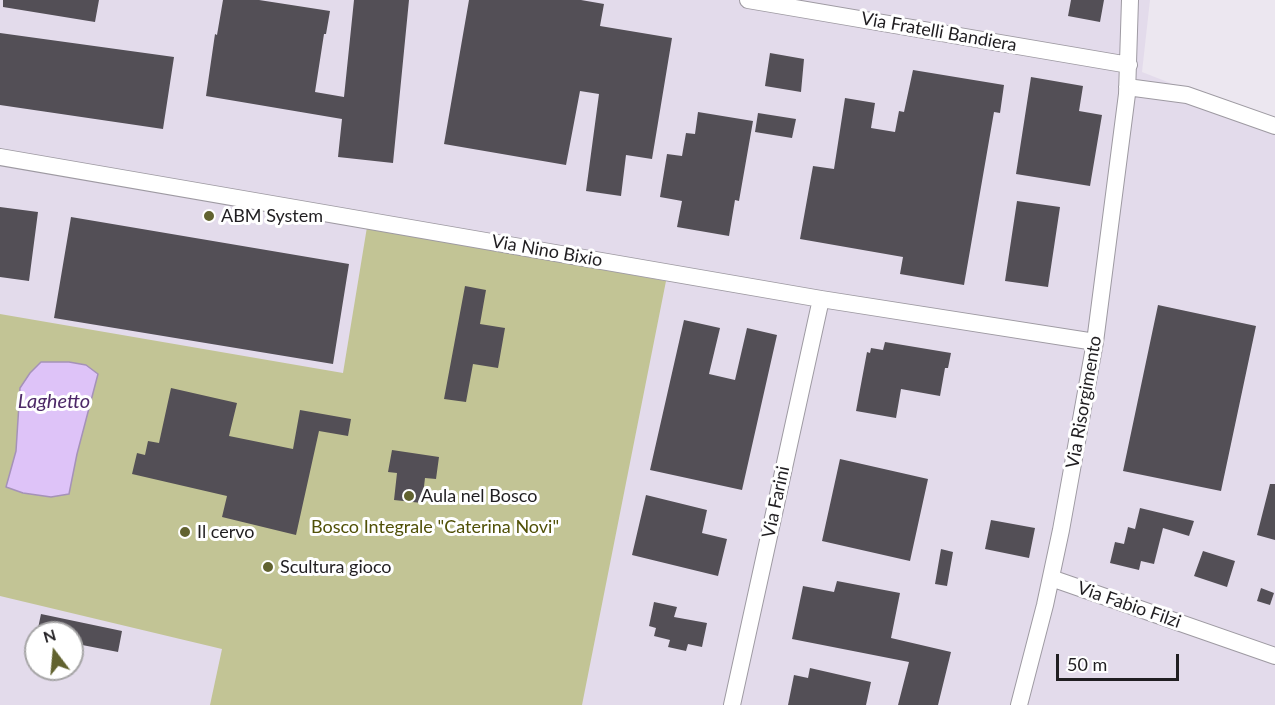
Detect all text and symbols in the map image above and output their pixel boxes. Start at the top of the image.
street label: Via Fratelli Bandiera [859,8,1019,56]
place label: ABM System [221,205,323,227]
marker: ABM System [202,209,216,223]
street label: Via Nino Bixio [490,231,604,271]
street label: Via Risorgimento [1062,334,1106,470]
water label: Laghetto [18,390,90,414]
street label: Via Farini [758,464,794,540]
place label: Aula nel Bosco [421,485,537,507]
marker: Aula nel Bosco [402,489,416,503]
park label: Bosco Integrale "Caterina Novi" [311,516,559,538]
place label: Il cervo [197,521,254,543]
marker: Il cervo [178,525,192,539]
place label: Scultura gioco [280,556,392,578]
marker: Scultura gioco [261,560,275,574]
street label: Via Fabio Filzi [1074,577,1184,633]
north arrow [24,621,84,681]
text: N [41,624,58,646]
scale bar [1059,642,1182,680]
text: 50 m [1067,653,1107,675]

